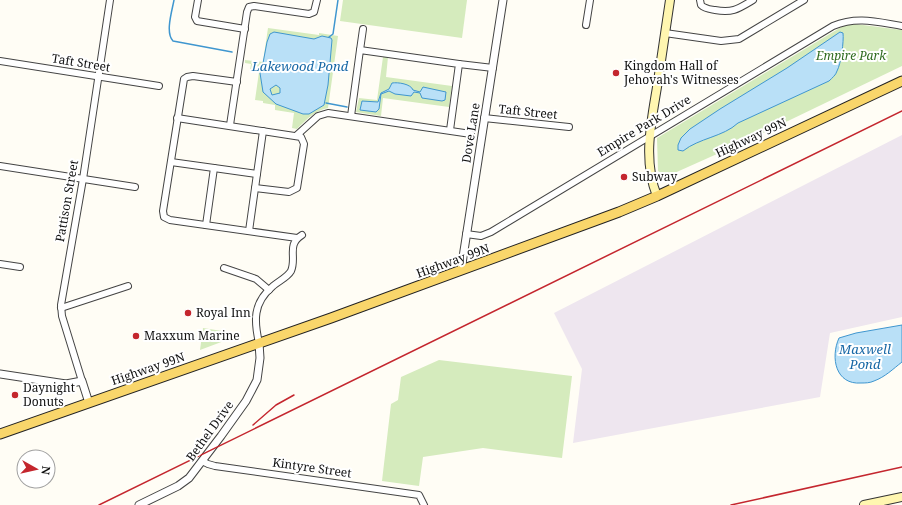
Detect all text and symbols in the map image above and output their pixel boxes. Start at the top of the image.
park label: Empire Park [815,47,887,64]
street label: Taft Street [51,49,112,76]
water label: Lakewood Pond [251,57,349,75]
place label: Kingdom Hall of Jehovah's Witnesses [623,57,739,88]
marker: Kingdom Hall of Jehovah's Witnesses [611,68,621,78]
street label: Empire Park Drive [594,91,694,160]
street label: Taft Street [498,100,558,123]
street label: Dove Lane [457,102,484,164]
street label: Highway 99N [712,114,789,161]
street label: Pattison Street [51,159,82,243]
place label: Subway [632,168,677,185]
marker: Subway [619,172,629,182]
street label: Highway 99N [414,239,492,282]
place label: Royal Inn [196,304,251,321]
marker: Royal Inn [183,308,193,318]
place label: Maxxum Marine [144,327,240,344]
marker: Maxxum Marine [131,331,141,341]
water label: Maxwell Pond [838,340,891,373]
street label: Highway 99N [109,348,187,389]
place label: Daynight Donuts [23,379,75,410]
marker: Daynight Donuts [10,390,20,400]
street label: Bethel Drive [182,397,237,464]
north arrow [16,449,56,489]
street label: Kintyre Street [271,454,353,481]
text: N [38,465,54,476]

